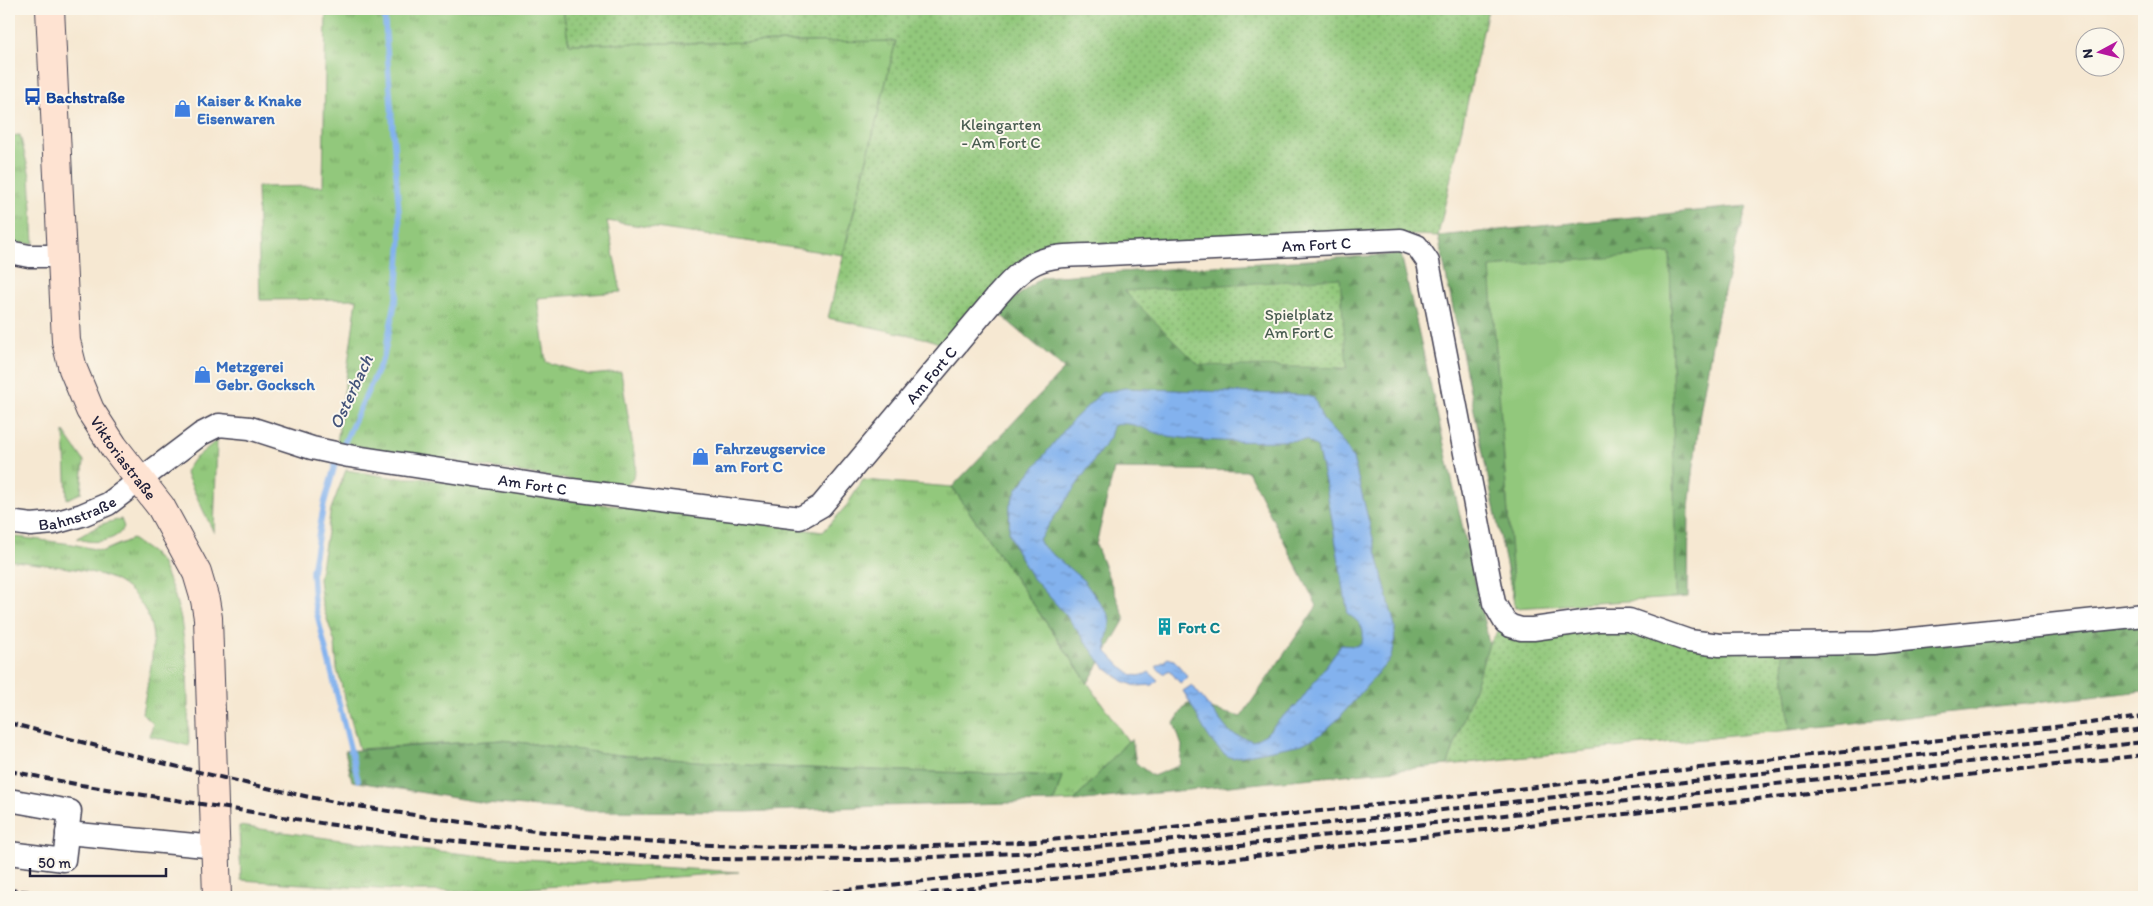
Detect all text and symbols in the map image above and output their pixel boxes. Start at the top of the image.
north arrow [2076,28,2126,78]
text: N [2079,48,2097,59]
bus stop icon: Bachstraße [22,87,42,107]
place label: Bachstraße [46,88,125,107]
place label: Kaiser & Knake Eisenwaren [197,91,302,128]
shop icon: Kaiser & Knake Eisenwaren [173,99,193,119]
park label: Kleingarten - Am Fort C [961,115,1041,152]
street label: Am Fort C [1281,233,1351,256]
park label: Spielplatz Am Fort C [1264,305,1334,342]
street label: Am Fort C [902,342,961,408]
water label: Osterbach [324,351,378,433]
place label: Metzgerei Gebr. Gocksch [216,357,315,394]
shop icon: Metzgerei Gebr. Gocksch [192,365,212,385]
street label: Viktoriastraße [86,412,161,504]
place label: Fahrzeugservice am Fort C [715,439,826,476]
shop icon: Fahrzeugservice am Fort C [691,447,711,467]
street label: Am Fort C [497,470,568,499]
street label: Bahnstraße [38,492,120,534]
building icon: Fort C [1154,617,1174,637]
place label: Fort C [1178,618,1221,637]
scale bar [30,846,166,878]
text: 50 m [38,854,71,872]

